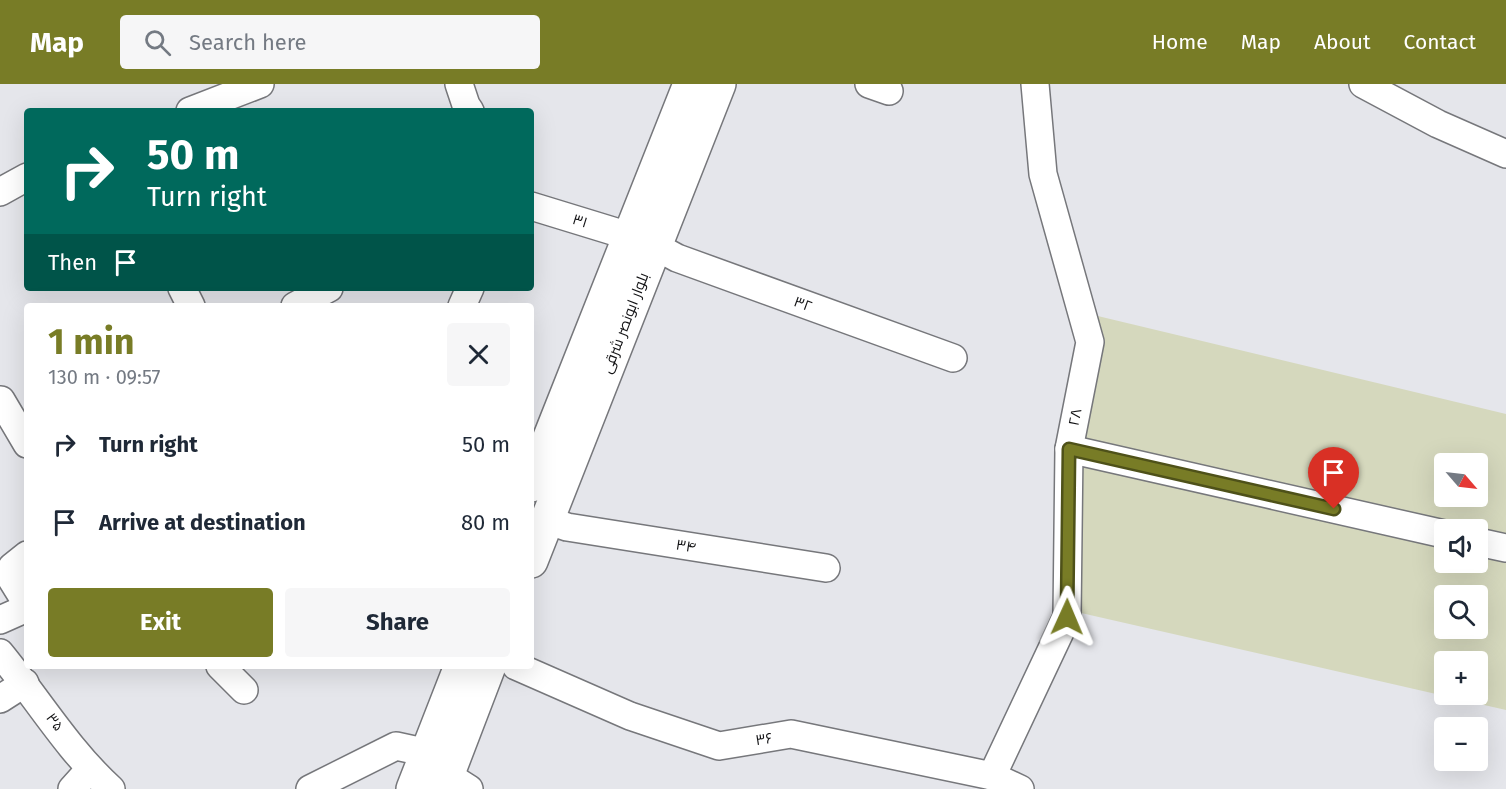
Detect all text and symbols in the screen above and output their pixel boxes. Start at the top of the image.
search box [120,15,540,69]
text: Map [30,26,84,59]
icon: search [141,26,174,59]
text: Search here [189,29,307,56]
text: Home [1152,29,1208,55]
text: Map [1241,29,1281,55]
text: About [1314,29,1371,55]
text: Contact [1404,29,1476,55]
text: 50 m [147,130,240,180]
icon: right [48,132,126,210]
text: Turn right [147,181,267,213]
street label: ۳۱ [570,210,590,232]
icon: arrive [109,246,142,279]
text: Then [48,249,97,276]
street label: بلوار ابونصر شرقی [597,270,653,376]
street label: ۳۲ [791,292,815,316]
text: 1 min [48,320,135,364]
button: close [447,323,510,386]
text: 130 m · 09:57 [48,365,160,389]
street label: ۲۸ [1065,407,1085,427]
icon: right [48,428,81,461]
text: Turn right [99,431,198,458]
text: 50 m [462,431,510,458]
pin [1308,447,1359,509]
north arrow [1434,453,1488,507]
map controls [1434,453,1488,771]
icon: arrive [1317,456,1350,489]
icon: arrive [48,506,81,539]
text: Arrive at destination [99,509,306,536]
text: 80 m [461,509,510,536]
button: sound [1434,519,1488,573]
street label: ۳۴ [675,536,697,556]
position arrow [1035,585,1099,649]
button: search [1434,585,1488,639]
button: Exit [48,588,273,657]
button: Share [285,588,510,657]
button: + [1434,651,1488,705]
street label: ۳۵ [42,709,68,735]
button: − [1434,717,1488,771]
street label: ۳۶ [754,729,774,749]

